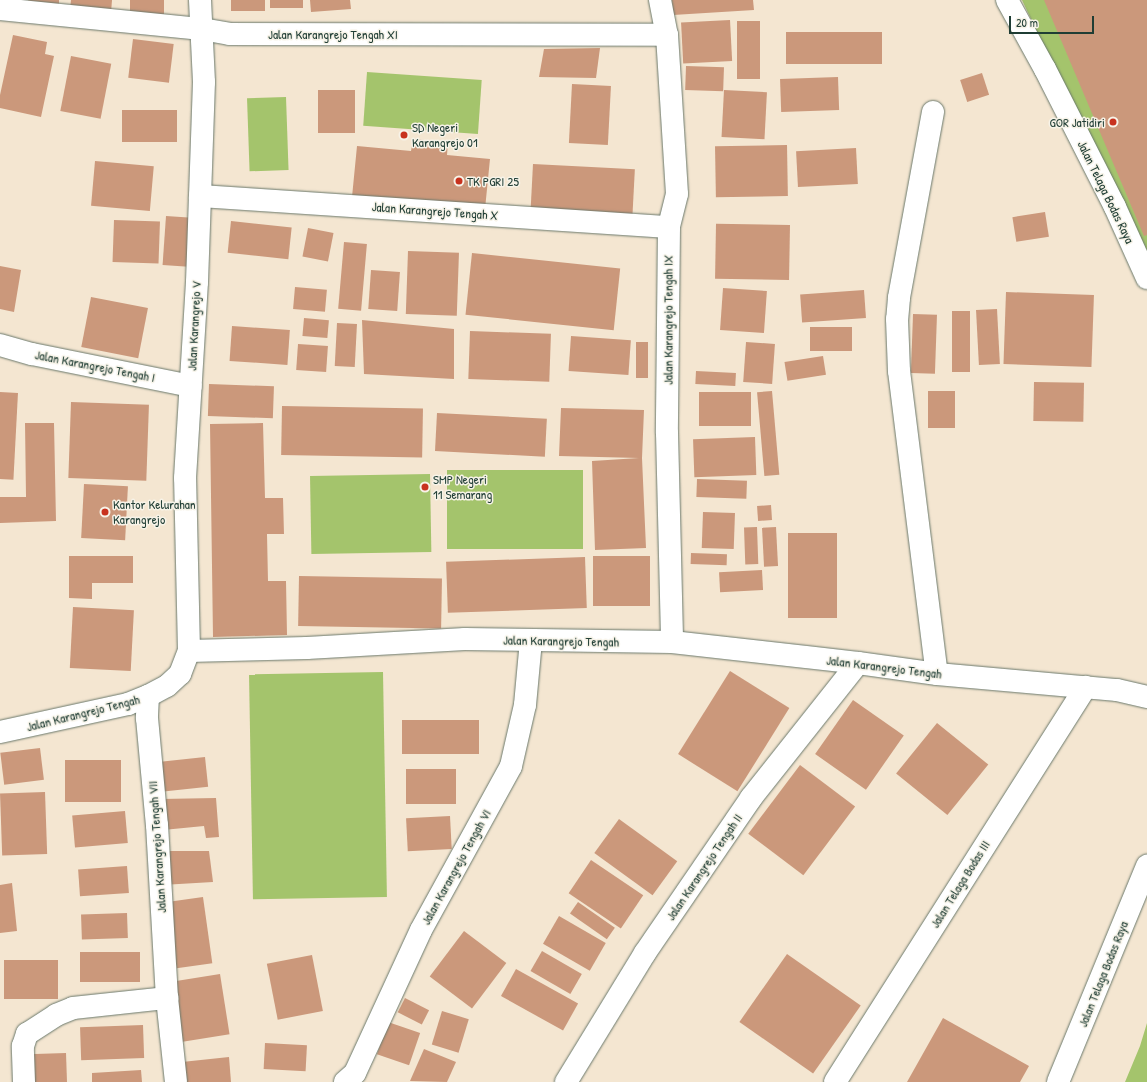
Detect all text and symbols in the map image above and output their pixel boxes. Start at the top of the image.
scale bar [1011,8,1096,34]
text: 20 m [1016,14,1038,31]
street label: Jalan Karangrejo Tengah XI [268,26,398,42]
place label: GOR Jatidiri [1049,114,1105,130]
marker: GOR Jatidiri [1108,117,1118,127]
place label: SD Negeri Karangrejo 01 [412,120,478,151]
marker: SD Negeri Karangrejo 01 [399,130,409,140]
street label: Jalan Telaga Bodas Raya [1074,138,1138,246]
place label: TK PGRI 25 [467,173,519,189]
marker: TK PGRI 25 [454,176,464,186]
street label: Jalan Karangrejo Tengah X [371,199,499,223]
street label: Jalan Karangrejo Tengah IX [660,255,676,385]
street label: Jalan Karangrejo V [184,281,204,371]
street label: Jalan Karangrejo Tengah I [34,347,156,385]
place label: SMP Negeri 11 Semarang [433,472,492,503]
marker: SMP Negeri 11 Semarang [420,482,430,492]
place label: Kantor Kelurahan Karangrejo [113,497,196,528]
marker: Kantor Kelurahan Karangrejo [100,507,110,517]
street label: Jalan Karangrejo Tengah [503,632,619,650]
street label: Jalan Karangrejo Tengah [826,652,942,682]
street label: Jalan Karangrejo Tengah [25,691,141,735]
street label: Jalan Karangrejo Tengah VII [145,780,169,914]
street label: Jalan Karangrejo Tengah VI [418,807,494,927]
street label: Jalan Karangrejo Tengah II [663,811,745,923]
street label: Jalan Telaga Bodas III [927,837,993,931]
street label: Jalan Telaga Bodas Raya [1075,919,1131,1029]

